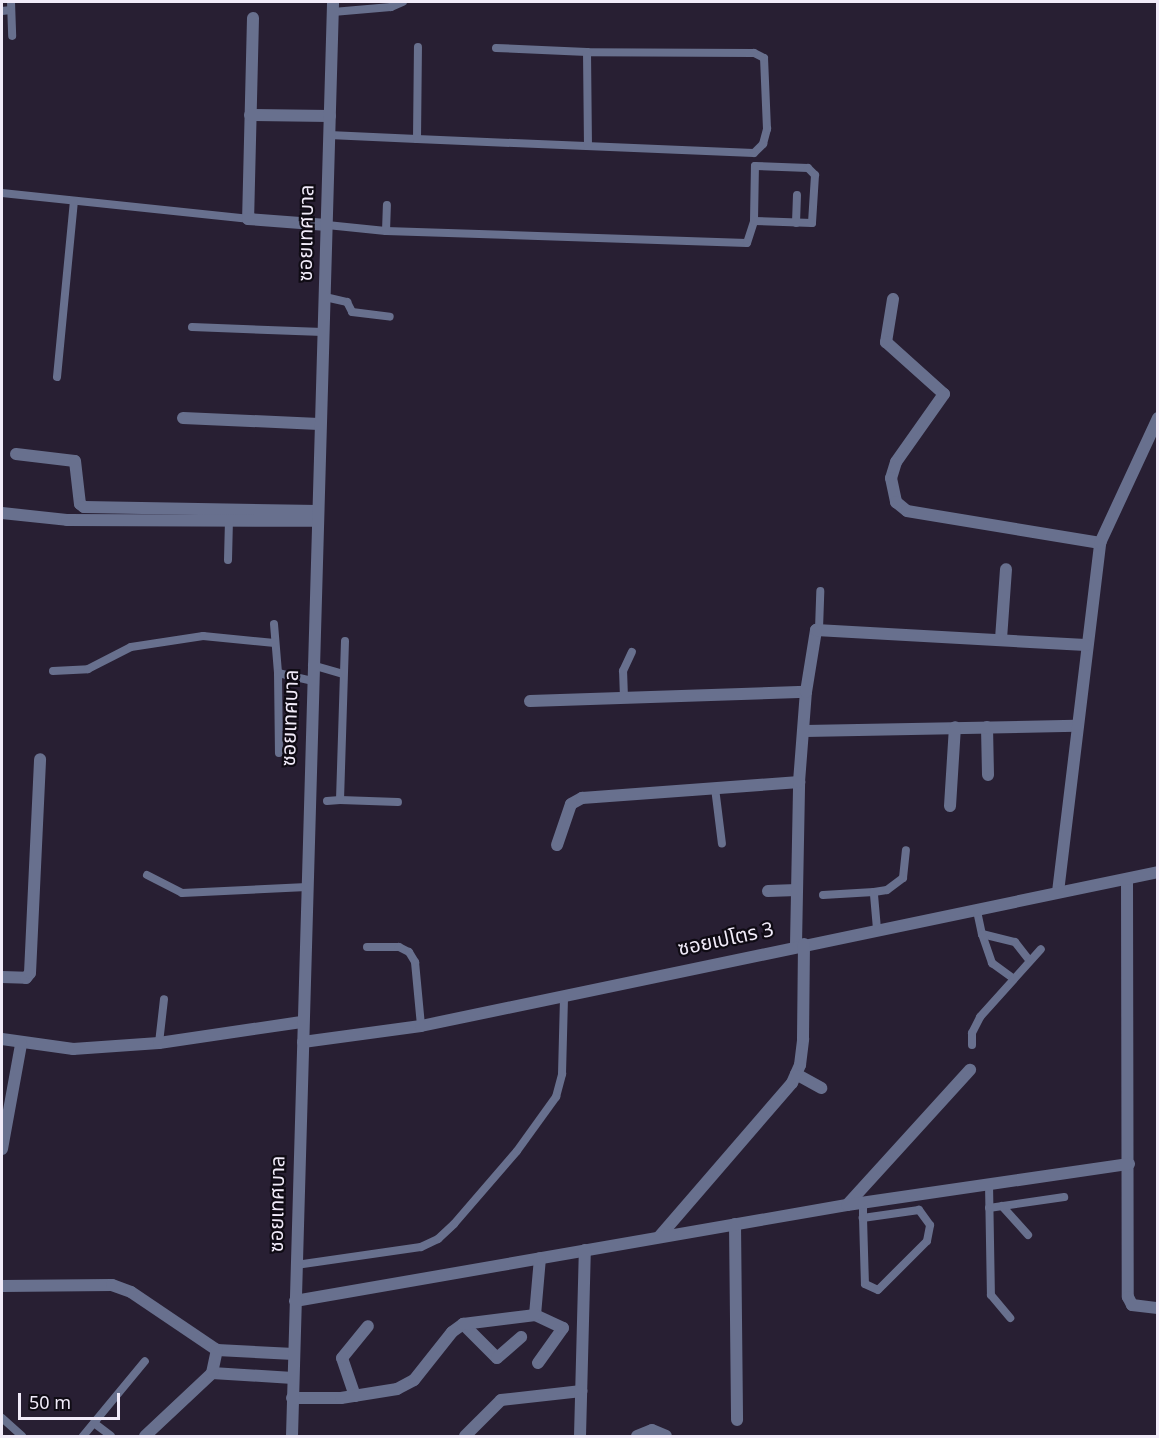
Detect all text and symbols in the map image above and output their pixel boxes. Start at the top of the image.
street label: ซอยเทศบาล [294,184,320,282]
street label: ซอยเทศบาล [277,669,305,767]
street label: ซอยเปโตร 3 [676,918,776,962]
street label: ซอยเทศบาล [265,1155,291,1253]
scale bar [21,1381,123,1419]
text: 50 m [29,1390,71,1417]

